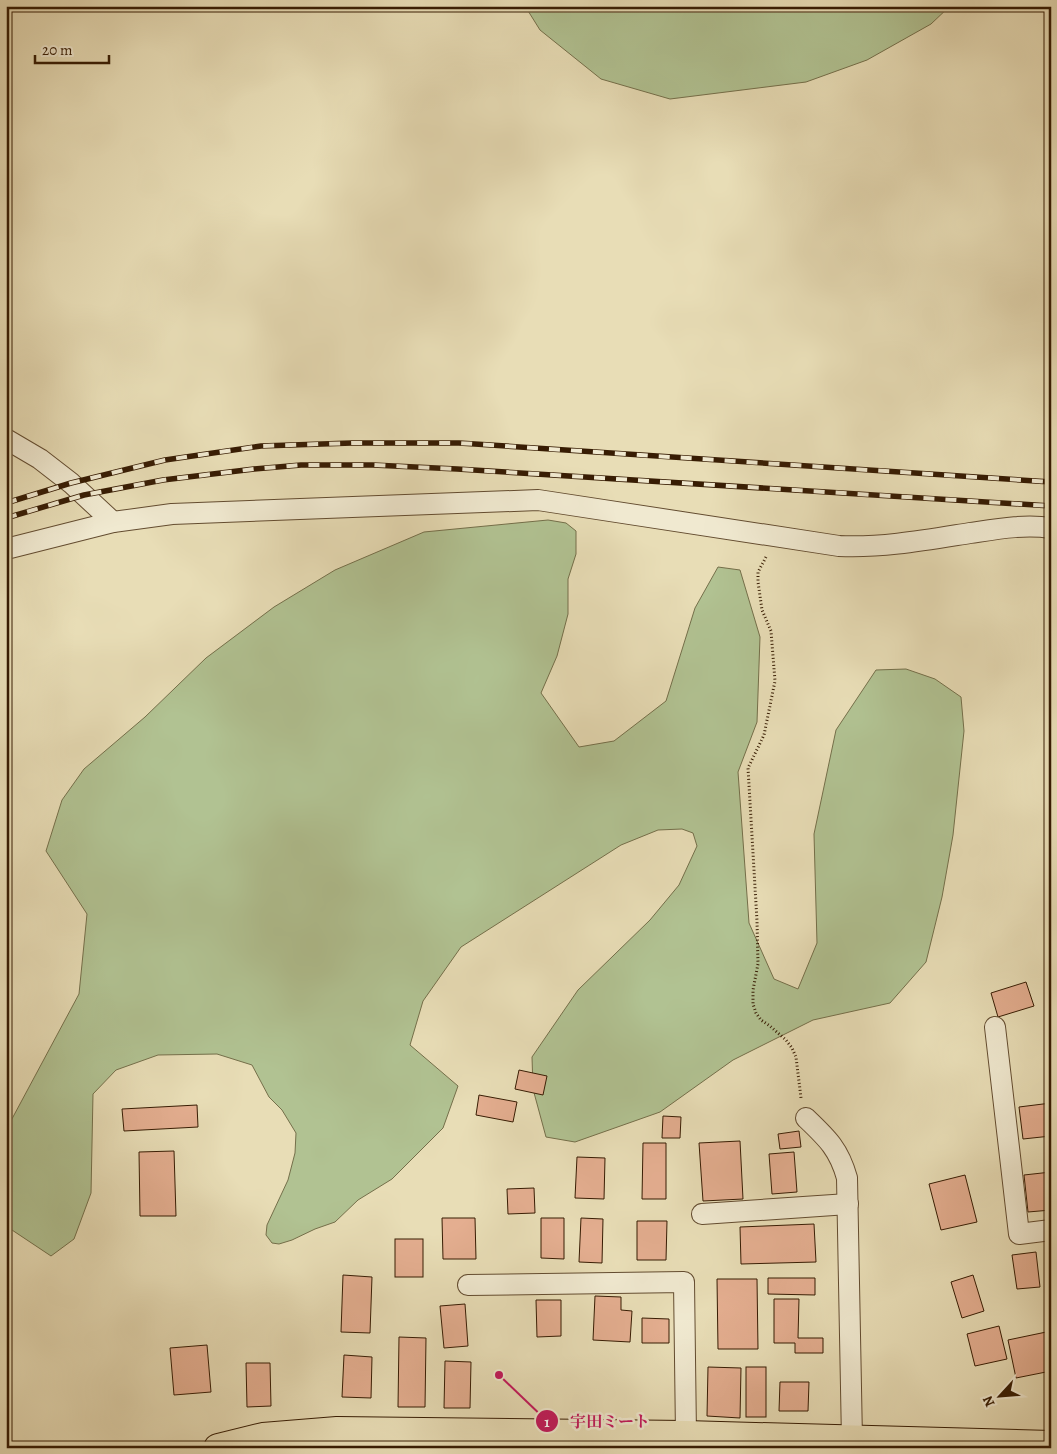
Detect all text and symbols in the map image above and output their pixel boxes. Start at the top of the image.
scale bar [35,32,109,64]
text: 20 m [42,40,73,60]
north arrow [974,1372,1024,1422]
text: N [978,1393,1000,1410]
callout: 宇田ミート [535,1406,660,1437]
text: 宇田ミート [570,1411,650,1433]
text: 1 [544,1412,550,1432]

